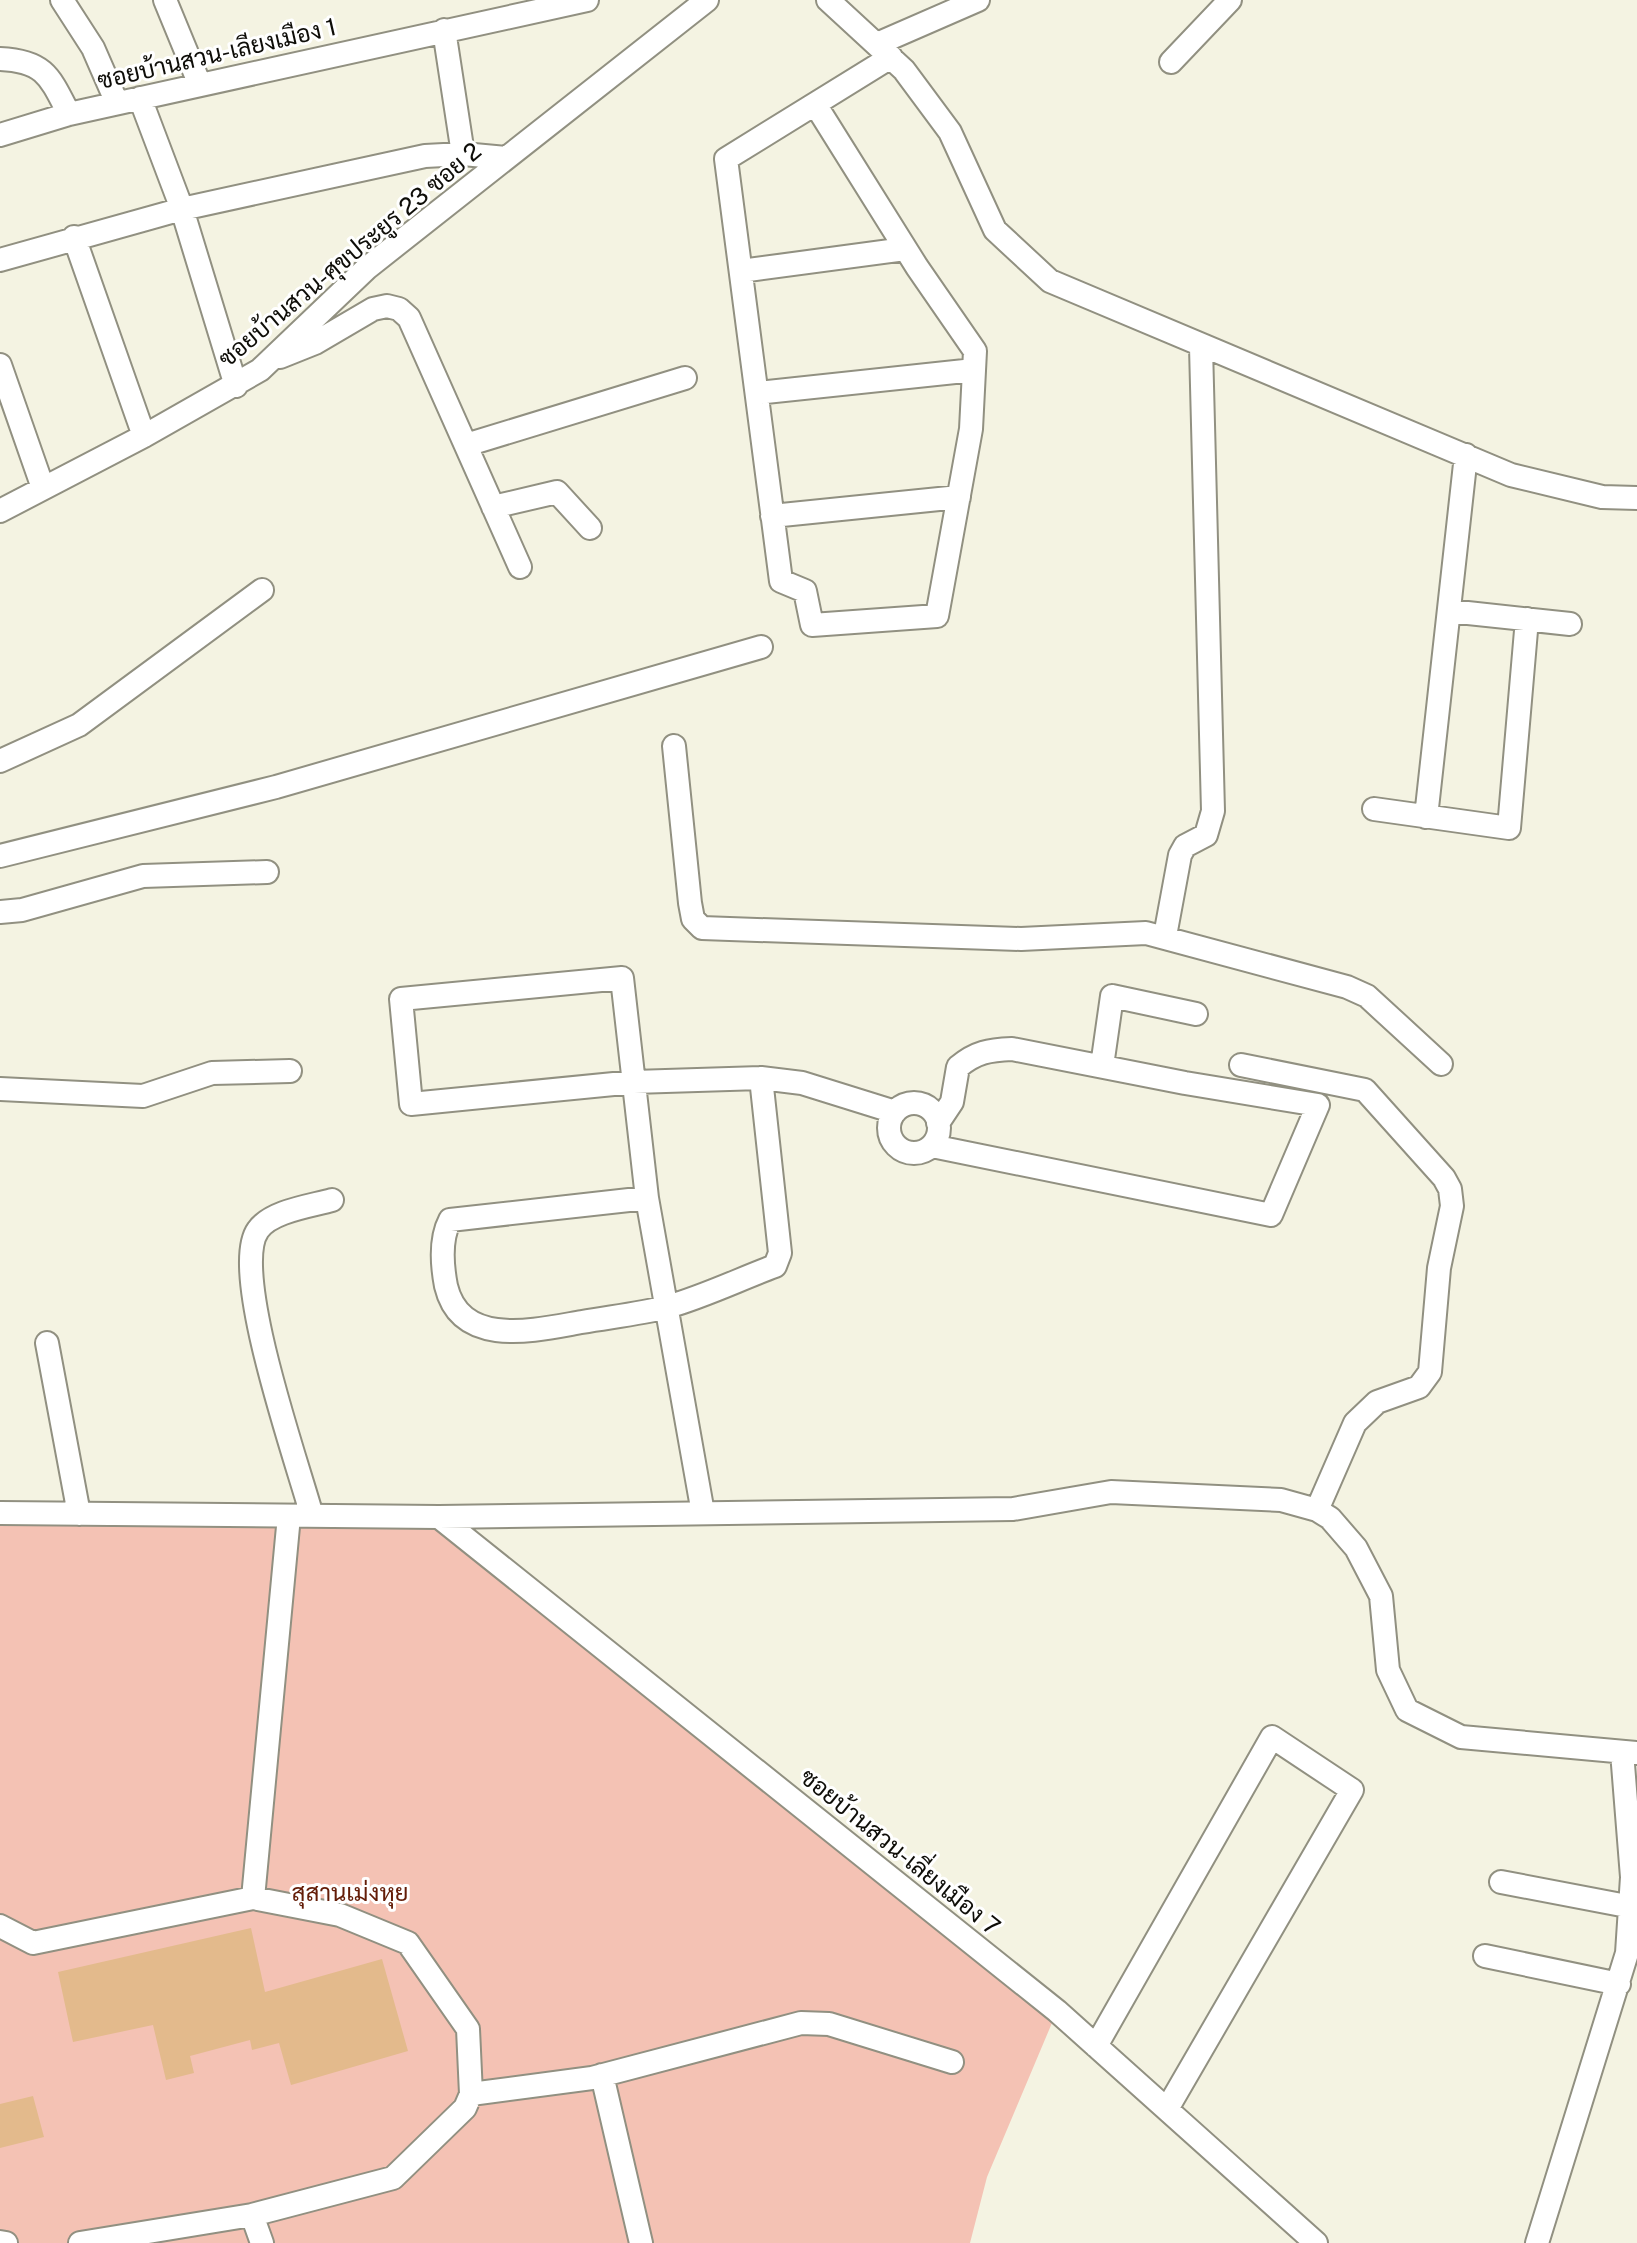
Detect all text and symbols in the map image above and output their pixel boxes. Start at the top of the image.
street label: ซอยบ้านสวน-เลียงเมือง 1 [95,12,339,94]
street label: ซอยบ้านสวน-ศุขประยูร 23 ซอย 2 [213,136,489,375]
street label: ซอยบ้านสวน-เลี่ยงเมือง 7 [795,1757,1010,1940]
park label: สุสานเม่งหุย [292,1878,408,1909]

